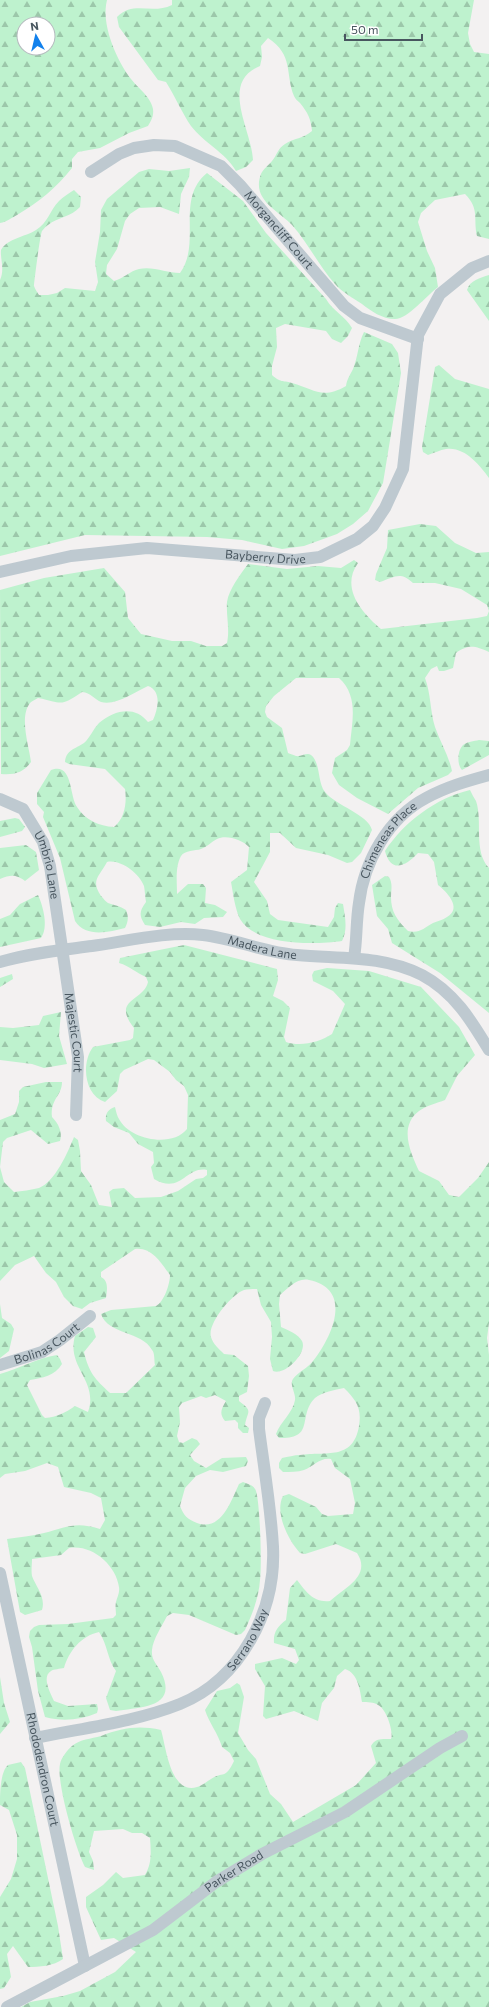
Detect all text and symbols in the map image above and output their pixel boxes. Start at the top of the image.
north arrow [16,16,56,56]
scale bar [345,16,422,42]
text: N [30,19,40,33]
text: 50 m [351,22,379,36]
street label: Morgancliff Court [242,187,317,271]
street label: Bayberry Drive [225,546,306,566]
street label: Chimeneas Place [356,798,419,880]
street label: Umbrio Lane [32,828,63,900]
street label: Madera Lane [226,932,297,961]
street label: Majestic Court [63,992,86,1073]
street label: Bolinas Court [12,1319,82,1366]
street label: Serrano Way [224,1607,270,1673]
street label: Rhododendron Court [24,1711,63,1828]
street label: Parker Road [201,1847,265,1894]

